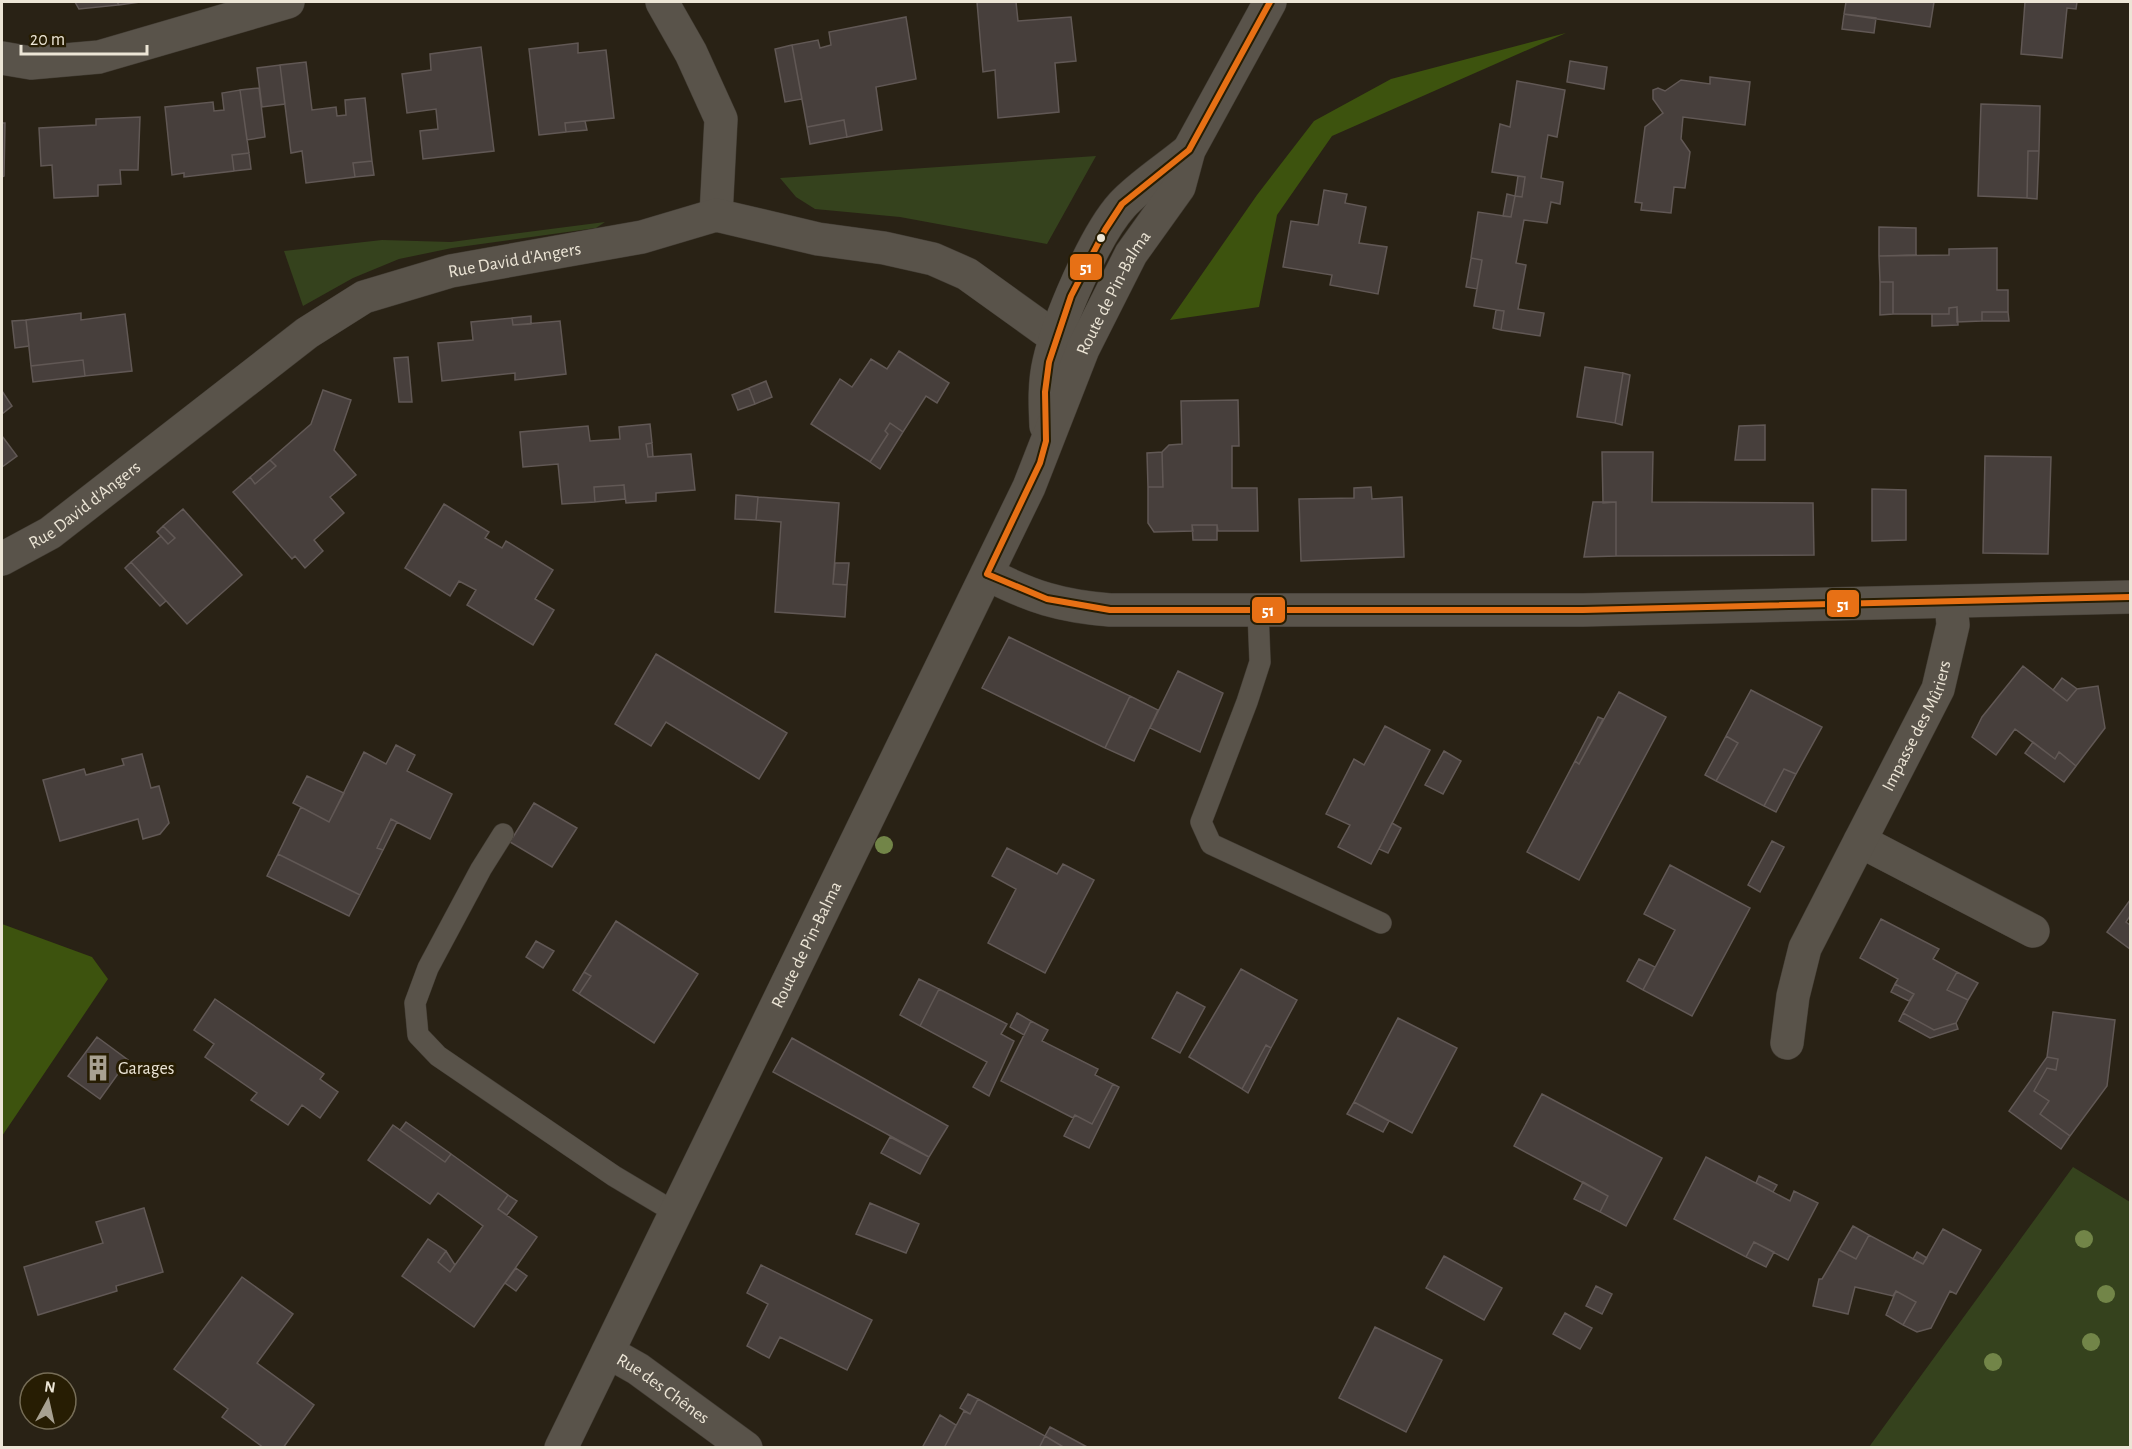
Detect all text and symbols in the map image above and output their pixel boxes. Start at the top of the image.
scale bar [21,18,147,56]
text: 20 m [30,31,65,49]
street label: Route de Pin-Balma [1074,228,1155,357]
unlabelled marker [1095,232,1107,244]
street label: Rue David d'Angers [447,240,583,281]
line badge: 51 [1069,253,1103,281]
text: 51 [1080,260,1092,276]
street label: Rue David d'Angers [26,458,144,553]
line badge: 51 [1826,589,1860,618]
line badge: 51 [1251,596,1286,624]
text: 51 [1837,597,1849,613]
text: 51 [1262,603,1274,619]
street label: Impasse des Mûriers [1879,659,1954,794]
street label: Route de Pin-Balma [769,879,845,1011]
building icon: Garages [83,1053,113,1083]
place label: Garages [118,1060,174,1078]
street label: Rue des Chênes [613,1351,712,1428]
north arrow [18,1371,78,1431]
text: N [43,1378,57,1396]

